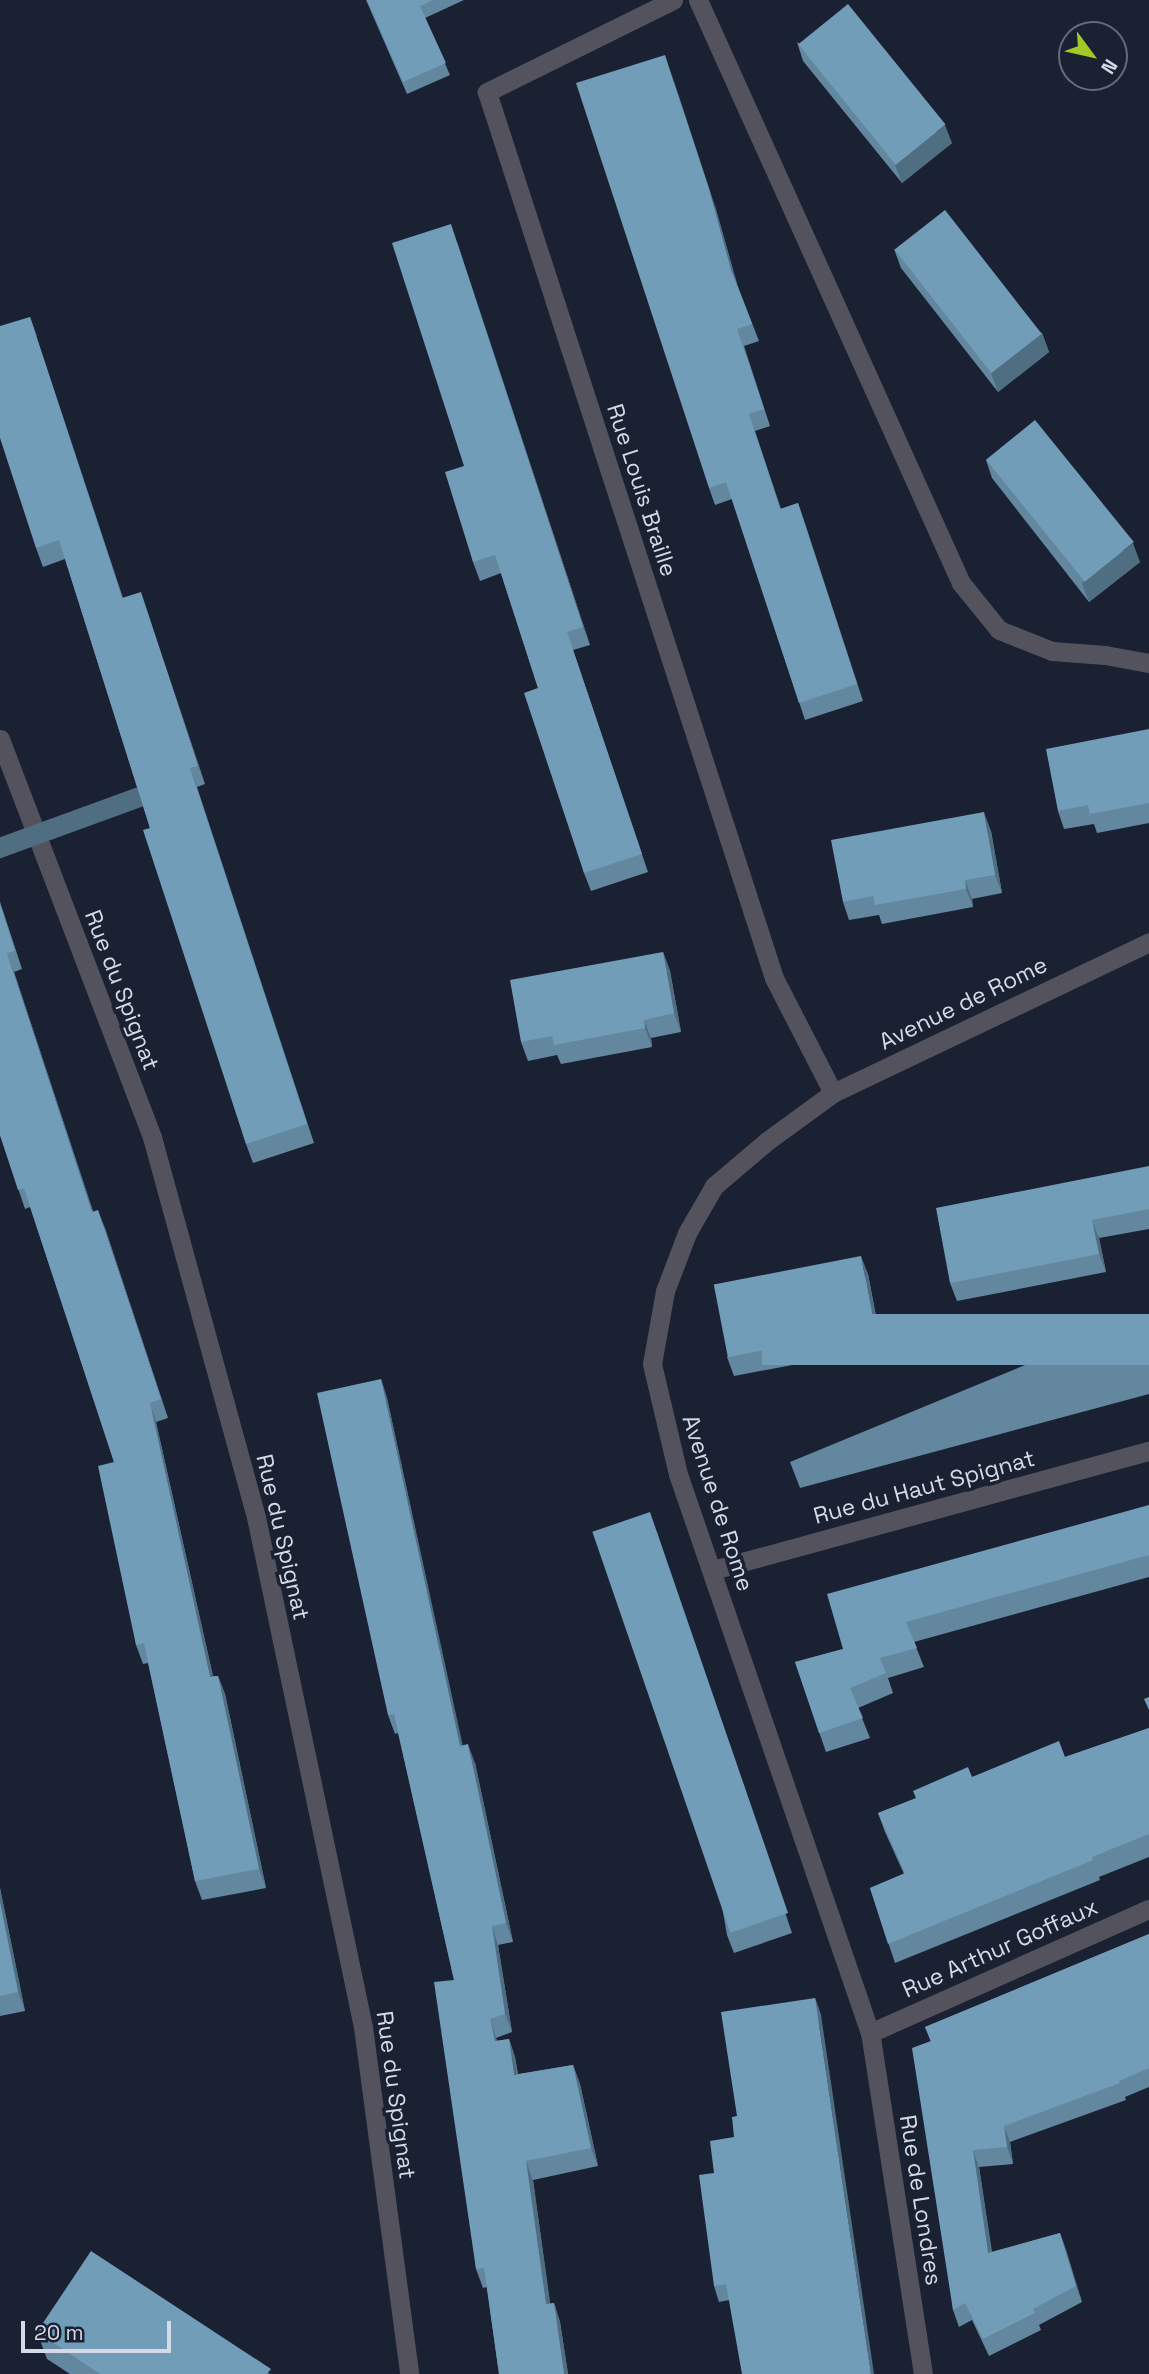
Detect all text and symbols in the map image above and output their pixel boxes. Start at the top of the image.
north arrow [1058,21,1128,91]
text: N [1095,54,1123,79]
street label: Rue Louis Braille [601,400,683,580]
street label: Rue du Spignat [79,906,165,1074]
street label: Avenue de Rome [874,950,1052,1056]
street label: Avenue de Rome [677,1411,759,1595]
street label: Rue du Haut Spignat [810,1444,1038,1530]
street label: Rue du Spignat [251,1451,315,1623]
street label: Rue Arthur Goffaux [898,1892,1102,2004]
street label: Rue du Spignat [371,2009,421,2181]
street label: Rue de Londres [894,2113,948,2287]
scale bar [24,2308,175,2352]
text: 20 m [34,2319,84,2346]

